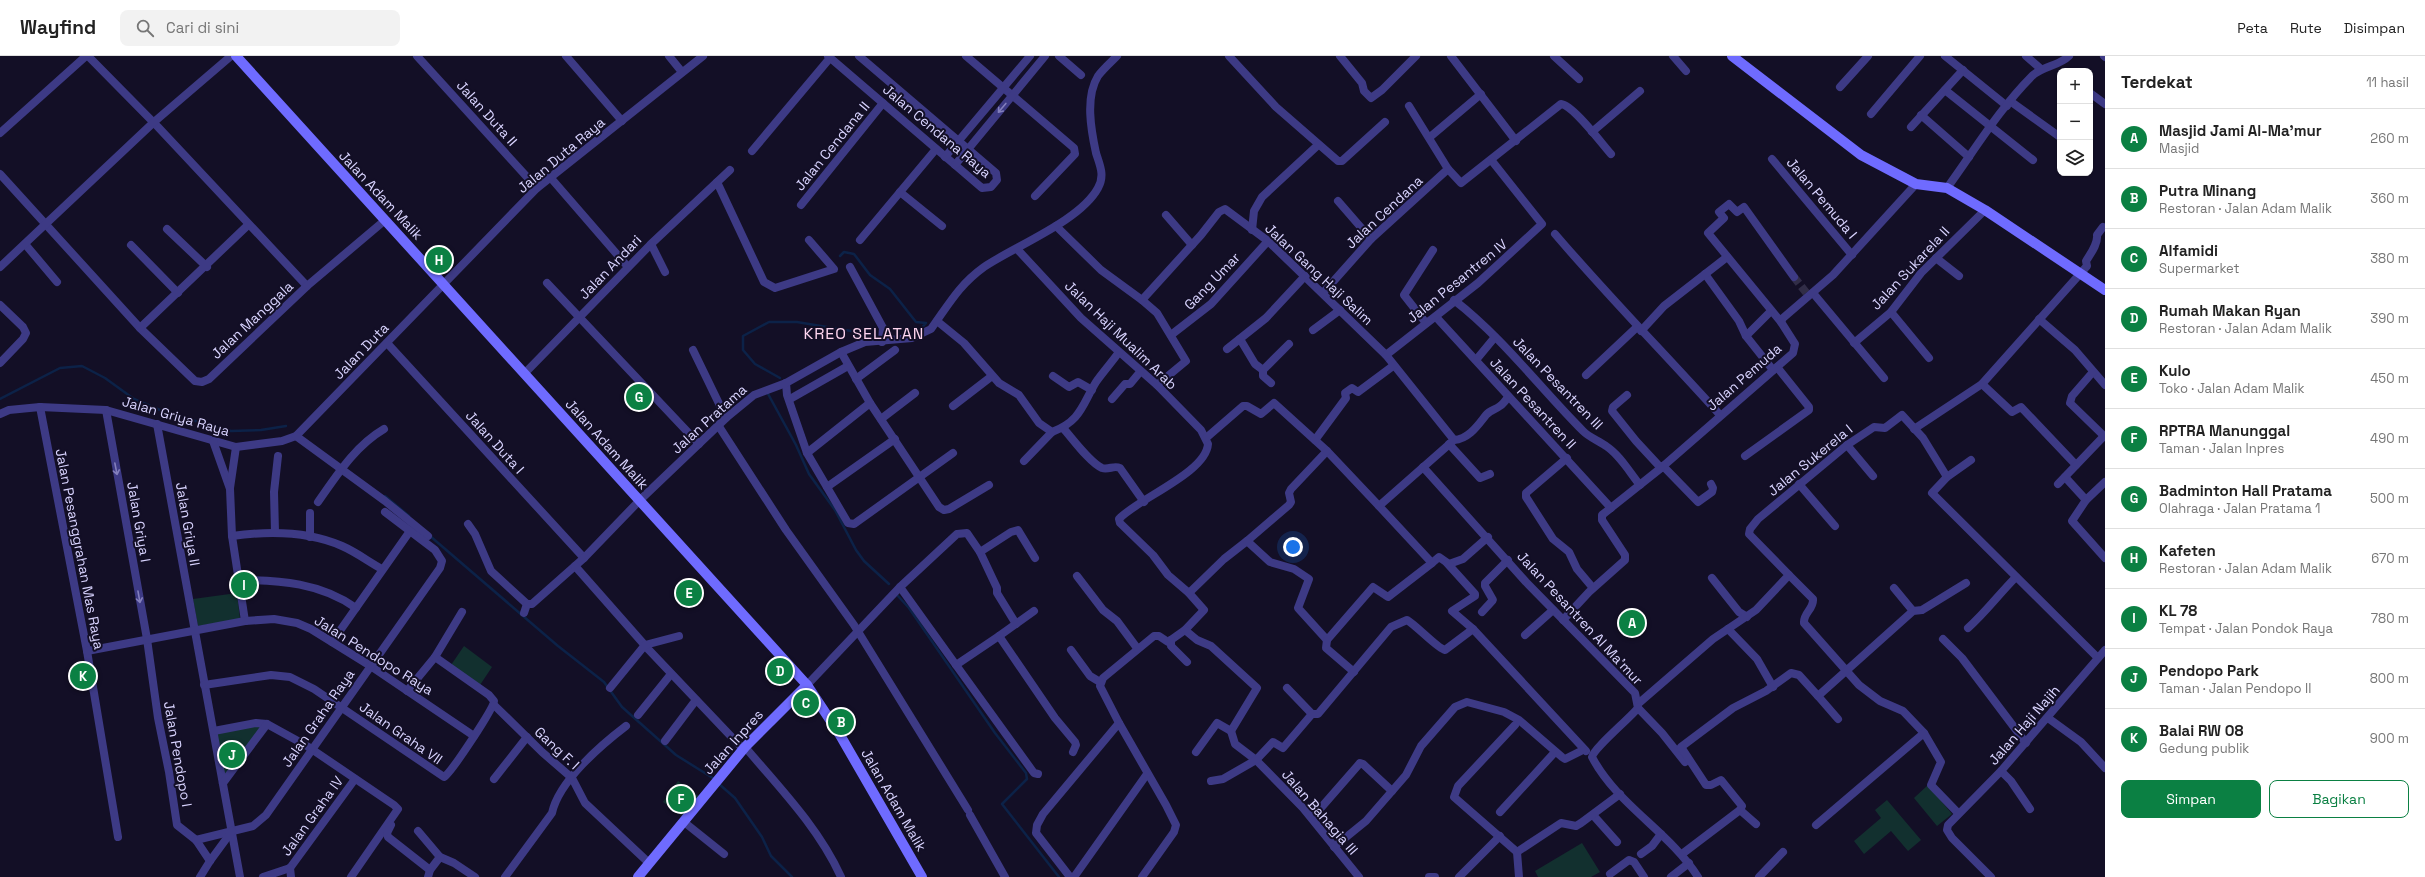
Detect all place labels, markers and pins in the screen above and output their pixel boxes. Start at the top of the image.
pin: H [426,245,452,275]
pin: G [626,382,652,412]
pin: I [231,570,257,600]
pin: E [676,578,702,608]
pin: A [1619,608,1645,638]
pin: D [767,656,793,686]
pin: K [70,661,96,691]
pin: C [793,688,819,718]
pin: B [828,707,854,737]
pin: J [219,740,245,770]
pin: F [668,784,694,814]

